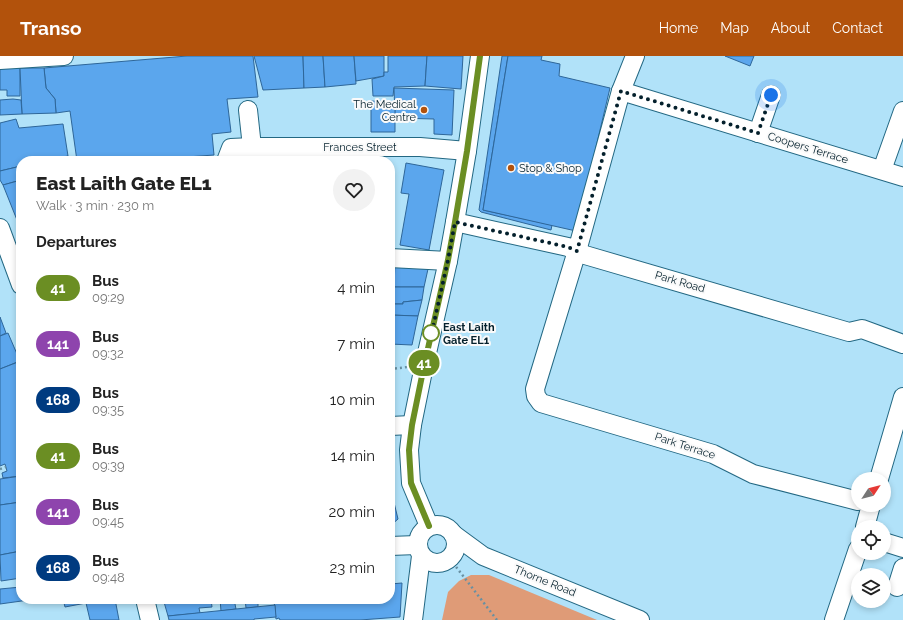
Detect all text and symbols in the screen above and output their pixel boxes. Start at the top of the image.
text: Transo [20,17,81,39]
text: Home [659,20,698,36]
text: Map [720,20,749,36]
text: About [771,20,810,36]
text: Contact [832,20,883,36]
your location [761,85,781,105]
place label: The Medical Centre [353,98,417,124]
marker: The Medical Centre [419,105,429,115]
street label: Coopers Terrace [766,130,850,167]
street label: Frances Street [323,141,397,154]
place label: Stop & Shop [519,162,582,175]
marker: Stop & Shop [506,163,516,173]
button: heart [333,169,375,211]
text: East Laith Gate EL1 [36,172,212,194]
text: Walk · 3 min · 230 m [36,198,154,213]
text: Departures [36,233,117,251]
street label: Park Road [653,269,707,295]
text: Bus [92,272,119,290]
text: 4 min [337,279,375,297]
text: 41 [51,280,65,296]
text: 09:29 [92,290,124,305]
place label: East Laith Gate EL1 [443,321,495,347]
marker: East Laith Gate EL1 [422,324,440,342]
text: Bus [92,328,119,346]
text: 7 min [337,335,375,353]
text: 141 [47,336,69,352]
text: 09:32 [92,346,124,361]
line badge: 41 [406,350,442,376]
text: 41 [417,355,431,371]
text: Bus [92,384,119,402]
text: 10 min [330,391,375,409]
text: 168 [46,392,70,408]
text: 09:35 [92,402,124,417]
street label: Park Terrace [653,430,717,462]
text: Bus [92,440,119,458]
text: 14 min [331,447,375,465]
text: 41 [51,448,65,464]
text: 09:39 [92,458,125,473]
north arrow [851,472,891,512]
map controls [851,472,891,608]
text: Bus [92,496,119,514]
text: 20 min [328,503,375,521]
text: 141 [47,504,69,520]
text: 09:45 [92,514,124,529]
button: locate [851,520,891,560]
text: Bus [92,552,119,570]
text: 23 min [330,559,375,577]
text: 168 [46,560,70,576]
street label: Thorne Road [512,563,578,599]
button: layers [851,568,891,608]
text: 09:48 [92,570,125,585]

